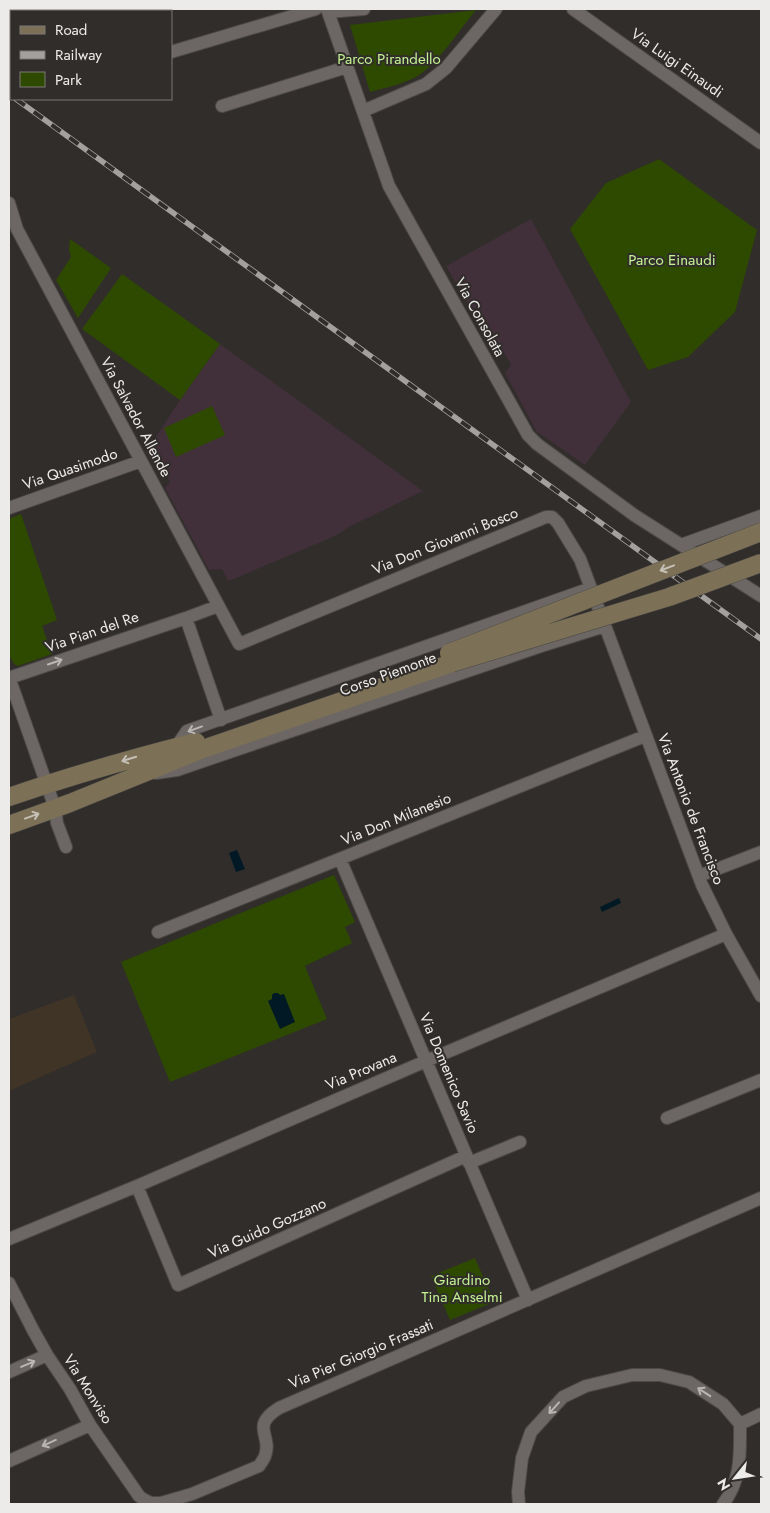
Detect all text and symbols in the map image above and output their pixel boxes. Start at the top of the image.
legend [10,10,172,100]
text: Road [55,19,87,41]
street label: Via Luigi Einaudi [626,23,728,103]
text: Railway [55,44,102,66]
park label: Parco Pirandello [337,48,441,70]
text: Park [55,69,82,91]
park label: Parco Einaudi [628,249,716,271]
street label: Via Consolata [449,273,511,361]
street label: Via Salvador Allende [95,353,177,481]
street label: Via Quasimodo [20,442,120,496]
street label: Via Don Giovanni Bosco [369,502,521,580]
one-way arrow [660,564,675,573]
street label: Via Pian del Re [42,606,142,658]
street label: Corso Piemonte [337,646,440,702]
one-way arrow [47,657,63,666]
one-way arrow [187,725,203,734]
street label: Via Antonio de Francisco [652,730,730,888]
one-way arrow [121,755,137,764]
street label: Via Don Milanesio [338,787,454,851]
one-way arrow [23,811,39,820]
street label: Via Domenico Savio [414,1009,484,1137]
street label: Via Provana [322,1046,400,1096]
street label: Via Guido Gozzano [204,1192,330,1264]
park label: Giardino Tina Anselmi [421,1269,503,1308]
street label: Via Pier Giorgio Frassati [285,1314,437,1394]
street label: Via Monviso [58,1350,118,1428]
one-way arrow [20,1358,35,1368]
one-way arrow [697,1386,711,1397]
one-way arrow [548,1401,560,1414]
one-way arrow [42,1439,57,1449]
north arrow [710,1453,760,1503]
text: N [712,1475,735,1494]

